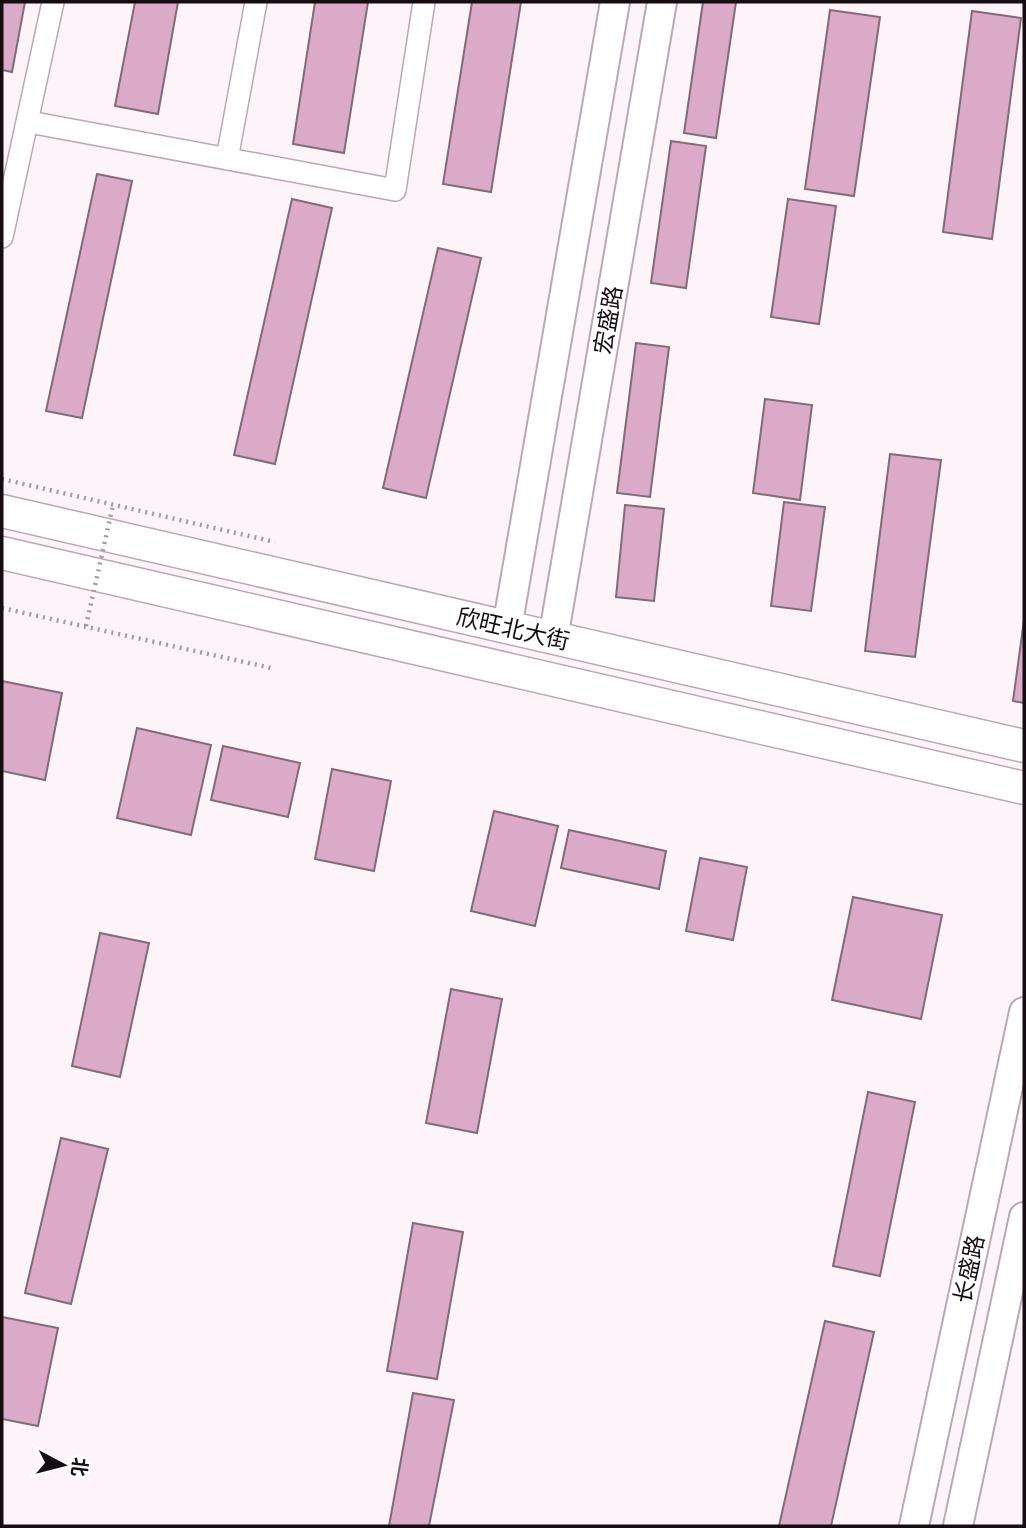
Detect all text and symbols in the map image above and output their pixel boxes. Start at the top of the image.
street label: 宏盛路 [589,284,628,356]
street label: 欣旺北大街 [454,603,572,656]
street label: 长盛路 [949,1233,990,1306]
north arrow [28,1430,98,1500]
text: 北 [67,1456,91,1478]

